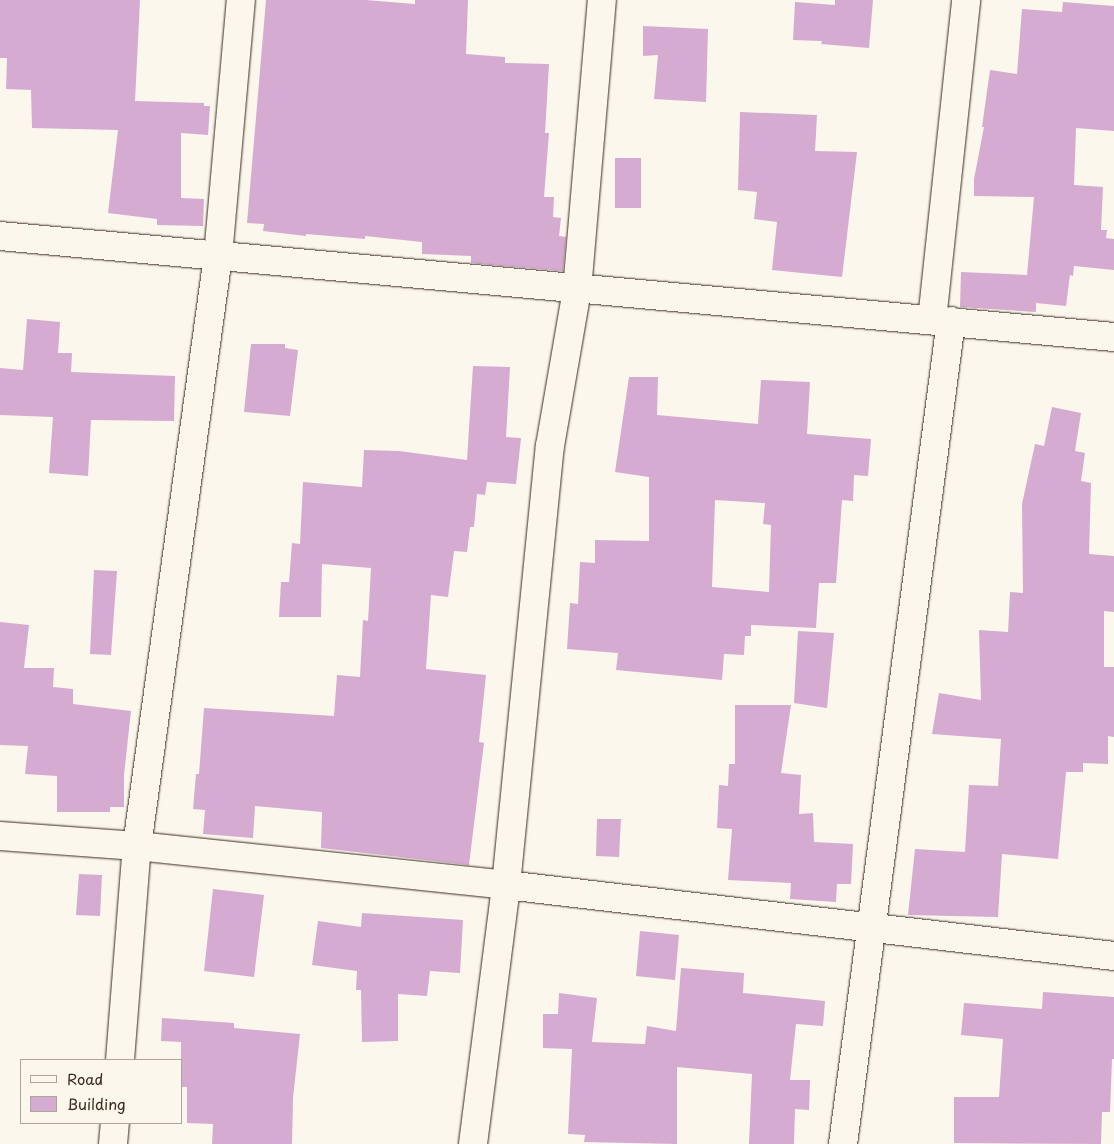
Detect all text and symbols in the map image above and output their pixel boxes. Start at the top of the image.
legend [20,1059,182,1124]
text: Road [67,1067,103,1090]
text: Building [67,1092,126,1115]

